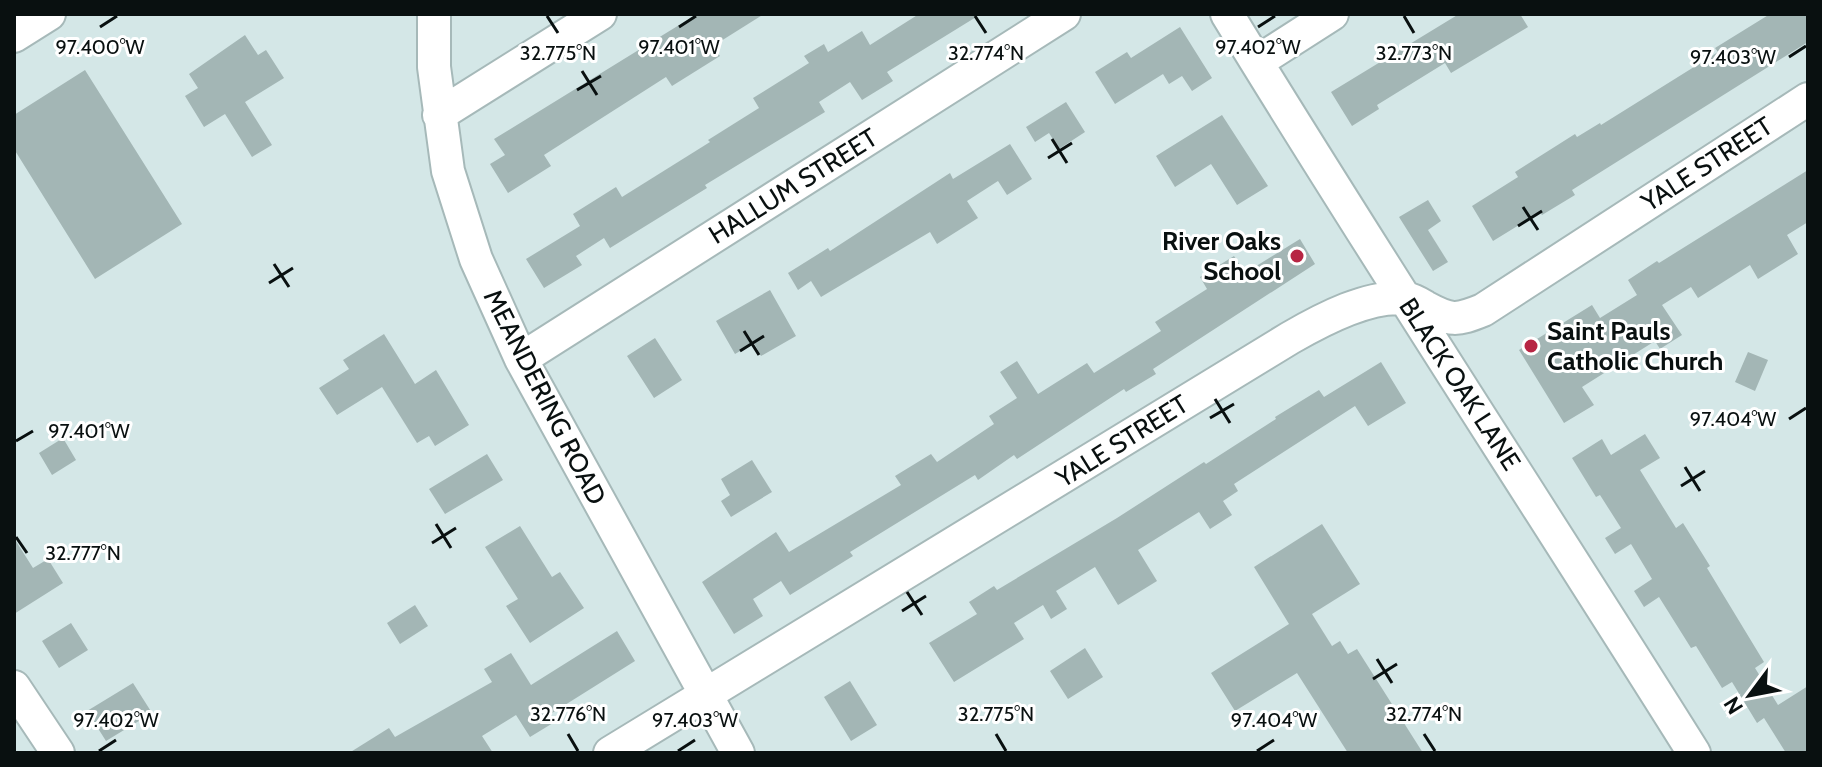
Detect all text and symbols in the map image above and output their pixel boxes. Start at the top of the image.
text: 97.400°W [55,35,145,59]
text: 97.401°W [638,35,720,59]
text: 97.402°W [1215,35,1301,59]
text: 32.775°N [520,41,596,65]
text: 32.774°N [948,41,1024,65]
text: 32.773°N [1376,41,1452,65]
text: 97.403°W [1690,45,1776,69]
street label: YALE STREET [1635,110,1779,219]
street label: HALLUM STREET [703,121,883,251]
place label: River Oaks School [1162,225,1281,287]
marker: River Oaks School [1288,247,1306,265]
street label: MEANDERING ROAD [477,284,613,510]
street label: BLACK OAK LANE [1392,292,1528,476]
place label: Saint Pauls Catholic Church [1547,315,1723,377]
marker: Saint Pauls Catholic Church [1522,337,1540,355]
street label: YALE STREET [1049,388,1194,495]
text: 97.404°W [1690,407,1776,431]
text: 97.401°W [48,419,130,443]
text: 32.777°N [45,541,121,565]
north arrow [1710,655,1790,735]
text: N [1718,692,1749,719]
text: 32.776°N [530,702,606,726]
text: 32.775°N [958,702,1034,726]
text: 32.774°N [1386,702,1462,726]
text: 97.402°W [73,708,159,732]
text: 97.403°W [652,708,738,732]
text: 97.404°W [1231,708,1317,732]

